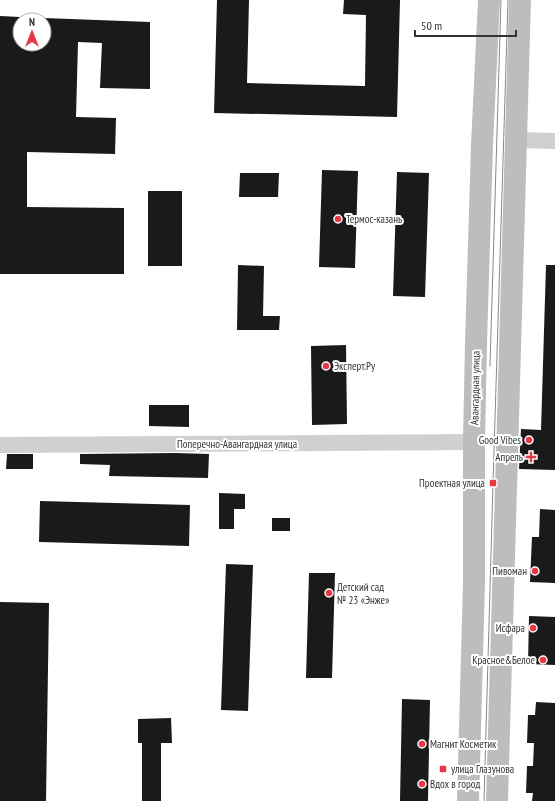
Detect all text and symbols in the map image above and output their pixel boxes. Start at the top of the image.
north arrow [12,12,52,52]
scale bar [415,12,516,38]
text: N [29,15,35,29]
text: 50 m [421,18,442,33]
place label: Термос-казань [346,212,402,226]
marker: Термос-казань [333,214,343,224]
street label: Авангардная улица [467,351,483,425]
place label: Эксперт.Ру [334,359,376,373]
marker: Эксперт.Ру [321,361,331,371]
place label: Good Vibes [479,433,521,447]
marker: Good Vibes [524,435,534,445]
street label: Поперечно-Авангардная улица [177,437,297,451]
place label: Апрель [495,450,523,464]
marker: Апрель [526,452,536,462]
place label: Проектная улица [419,476,485,490]
marker: Проектная улица [488,478,498,488]
place label: Пивоман [492,564,527,578]
marker: Пивоман [530,566,540,576]
place label: Детский сад № 23 «Энже» [337,580,389,607]
marker: Детский сад № 23 «Энже» [324,588,334,598]
place label: Исфара [496,621,525,635]
marker: Исфара [528,623,538,633]
place label: Красное&Белое [472,653,535,667]
marker: Красное&Белое [538,655,548,665]
place label: Магнит Косметик [430,737,497,751]
marker: Магнит Косметик [417,739,427,749]
place label: улица Глазунова [451,762,514,776]
marker: улица Глазунова [438,764,448,774]
place label: Вдох в город [430,777,480,791]
marker: Вдох в город [417,779,427,789]

